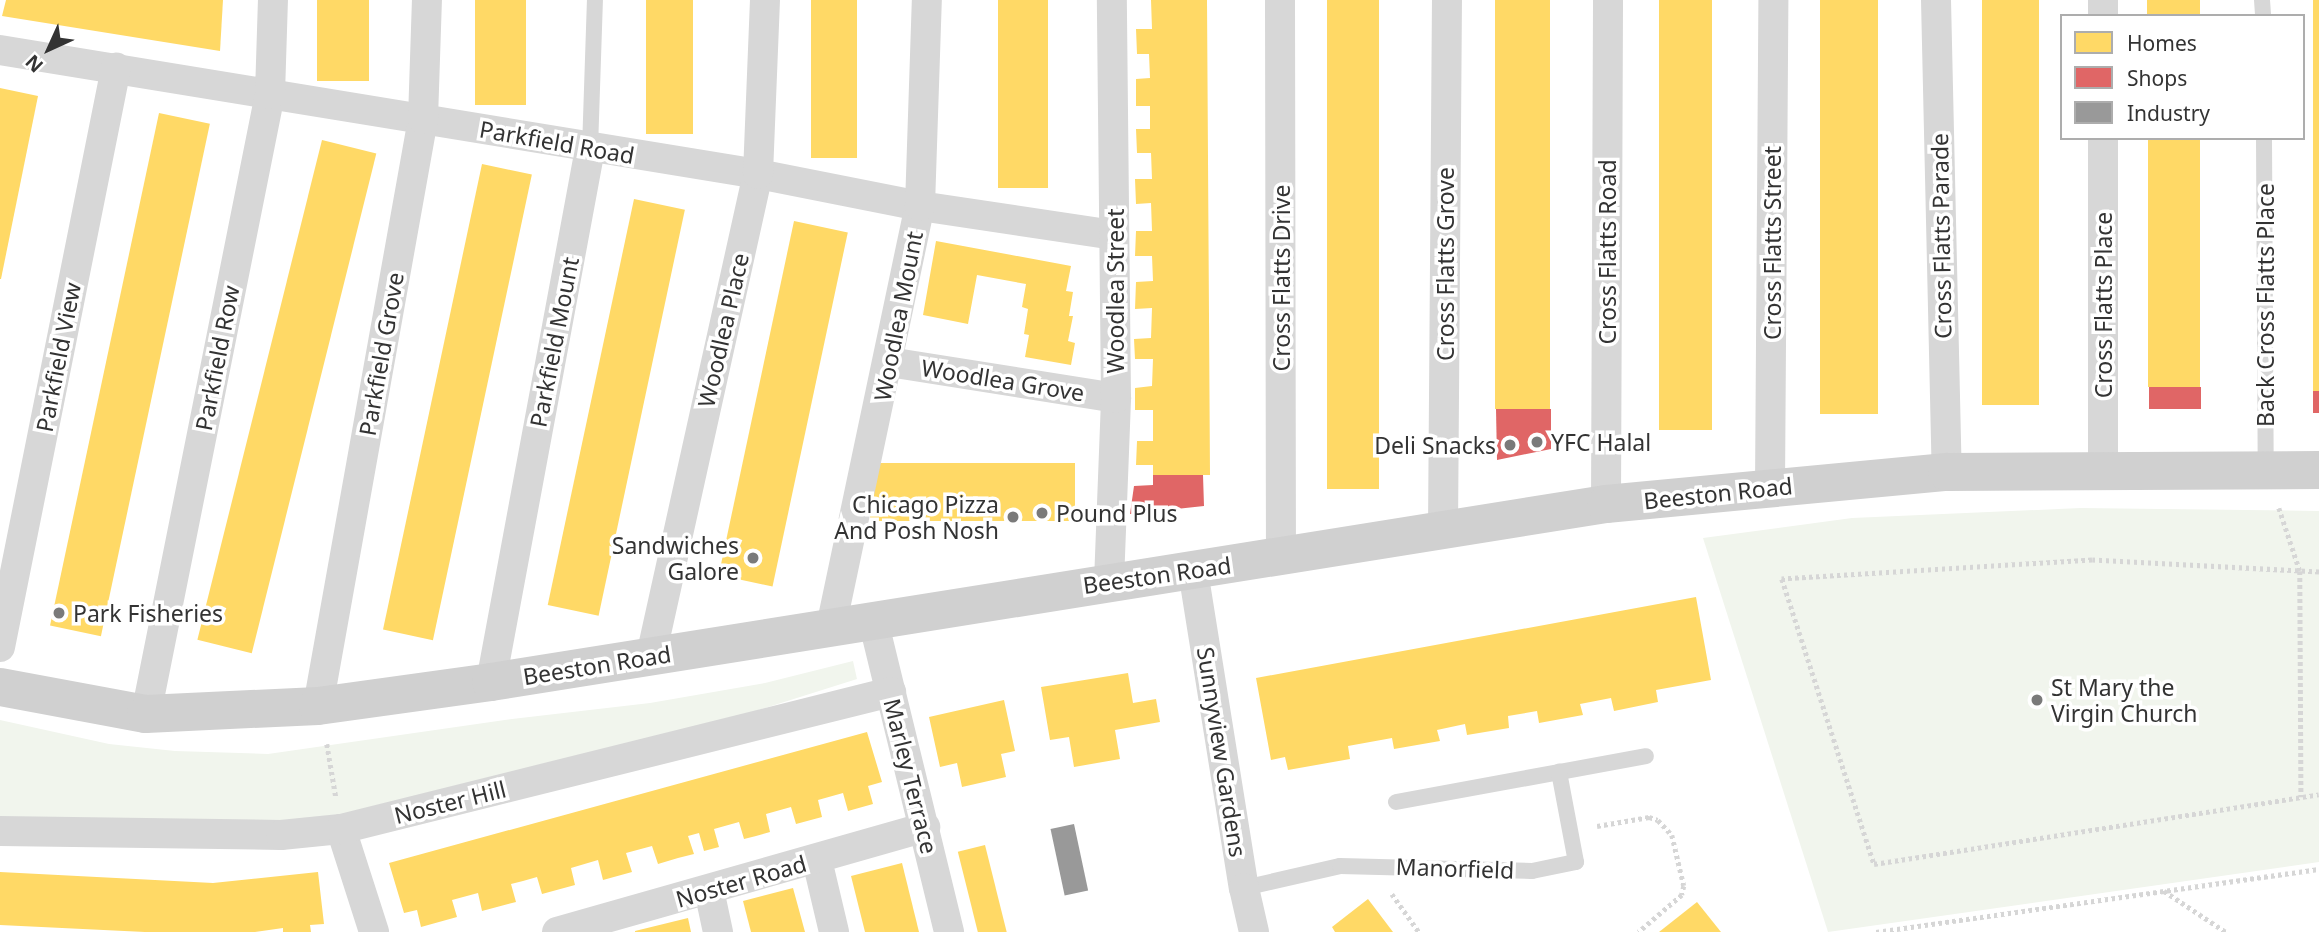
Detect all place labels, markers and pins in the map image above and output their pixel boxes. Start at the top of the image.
place label: YFC Halal [1551,428,1651,456]
place label: Deli Snacks [1374,431,1496,459]
marker: YFC Halal [1529,434,1545,450]
marker: Deli Snacks [1502,437,1518,453]
place label: Chicago Pizza And Posh Nosh [834,490,999,544]
place label: Pound Plus [1056,499,1177,527]
marker: Pound Plus [1034,505,1050,521]
marker: Chicago Pizza And Posh Nosh [1005,509,1021,525]
place label: Sandwiches Galore [612,531,739,585]
marker: Sandwiches Galore [745,550,761,566]
place label: Park Fisheries [73,599,223,627]
marker: Park Fisheries [51,605,67,621]
place label: St Mary the Virgin Church [2051,673,2198,727]
marker: St Mary the Virgin Church [2029,692,2045,708]

